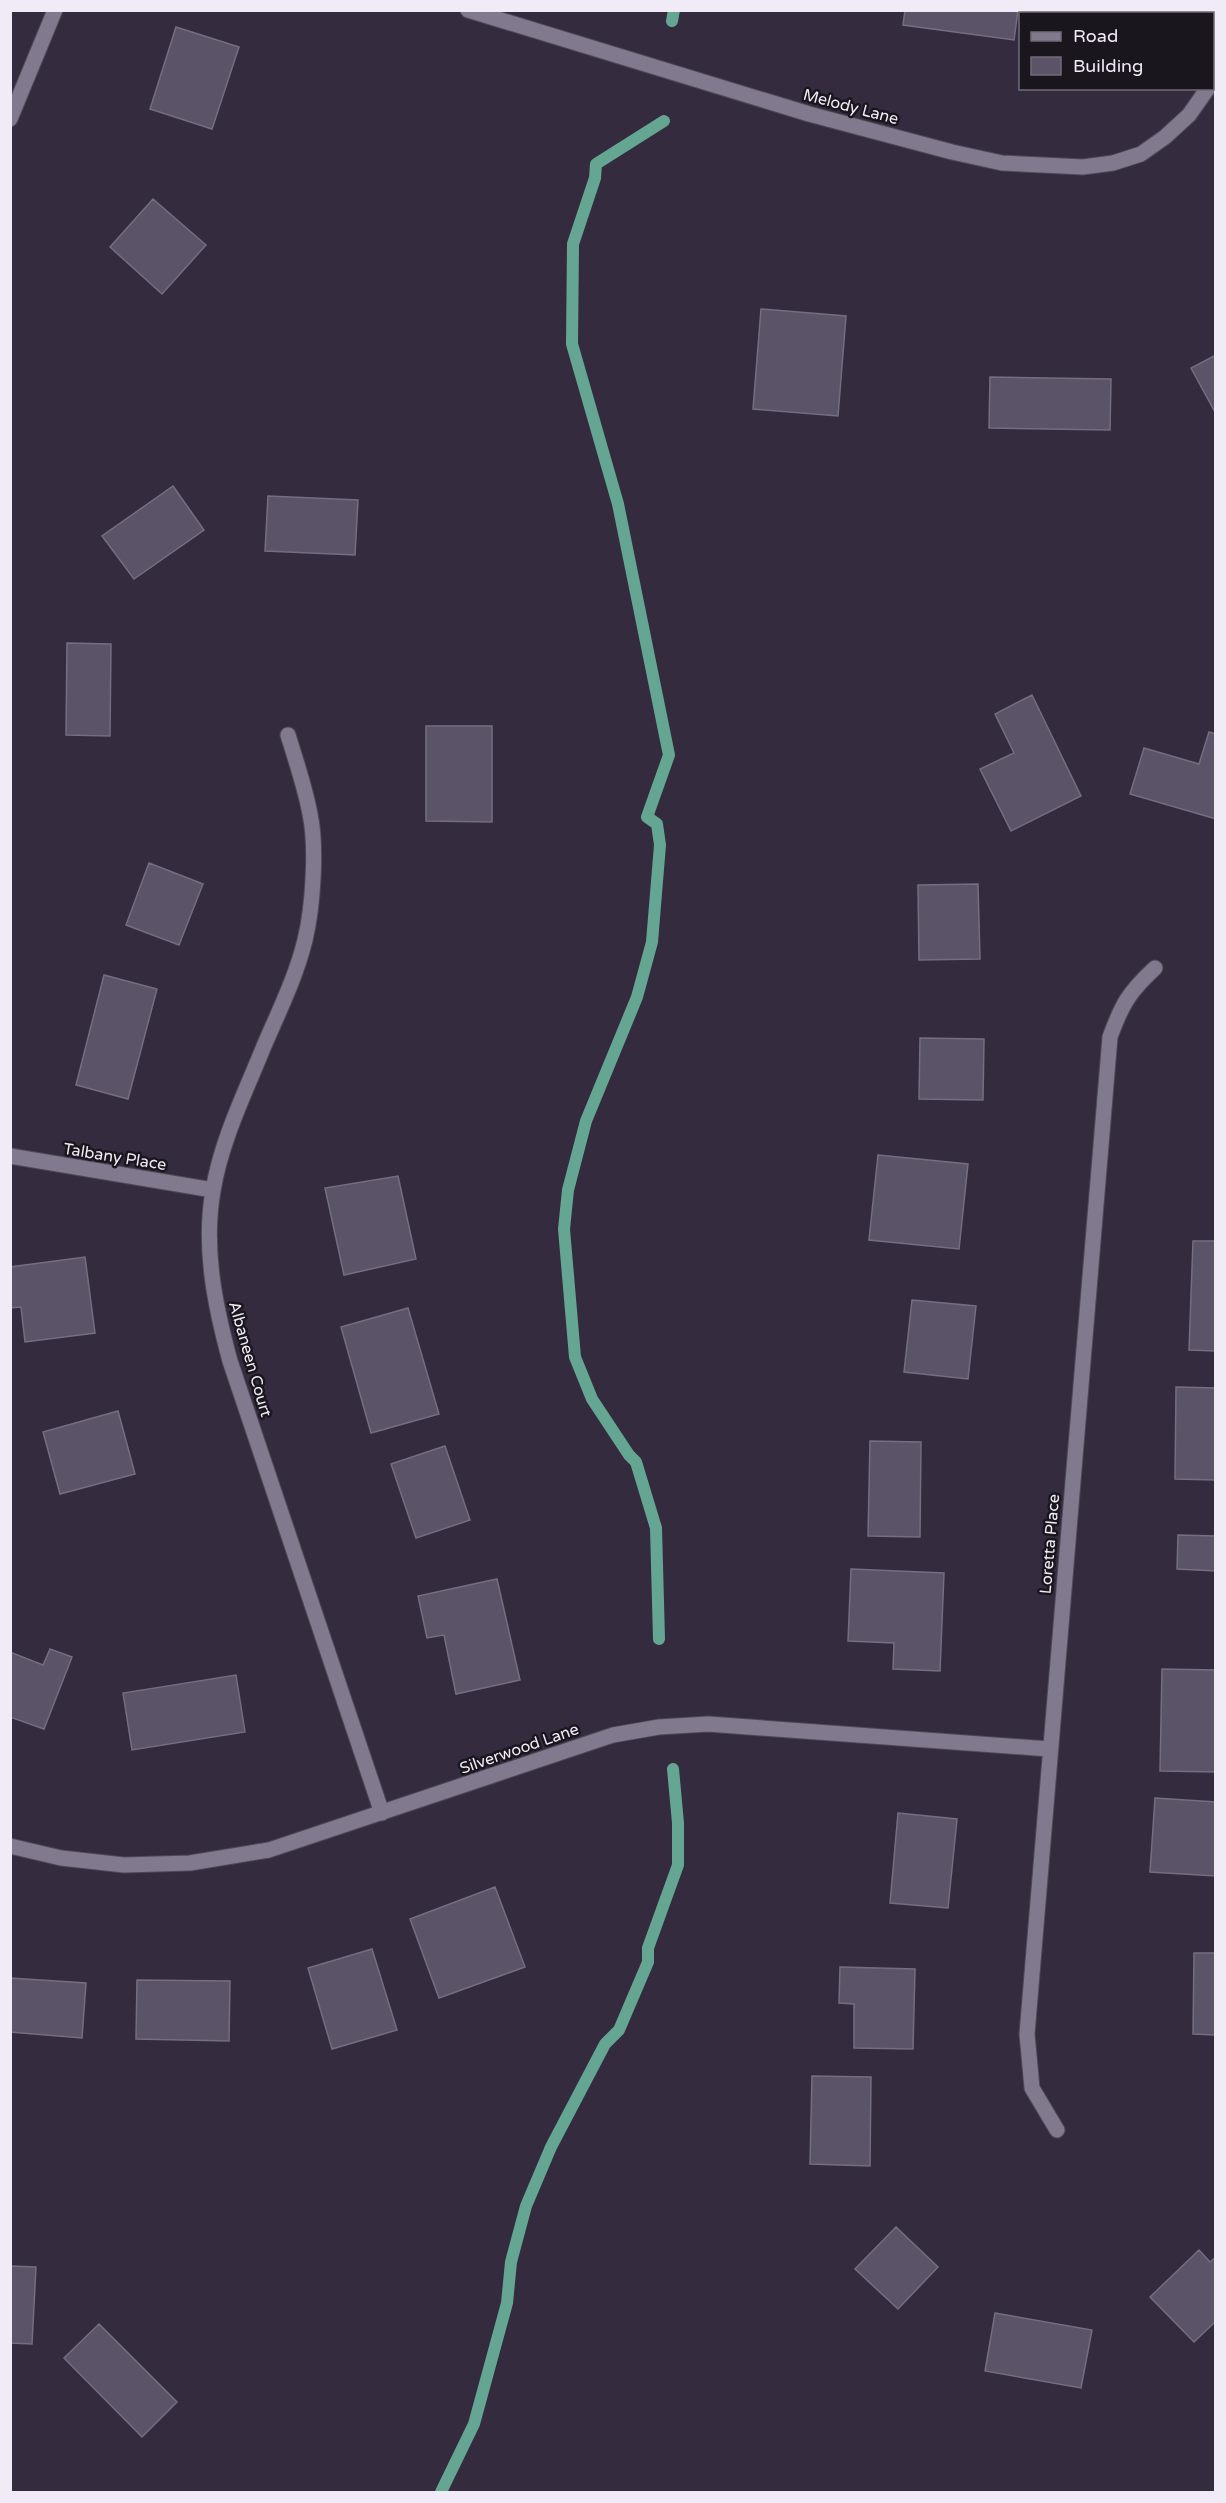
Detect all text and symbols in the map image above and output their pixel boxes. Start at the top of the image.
legend [1019,12,1214,90]
text: Road [1073,25,1118,47]
text: Building [1073,55,1143,77]
street label: Melody Lane [801,85,901,129]
street label: Talbany Place [62,1139,168,1175]
street label: Albaneen Court [224,1299,276,1419]
street label: Loretta Place [1036,1493,1064,1595]
street label: Silverwood Lane [457,1719,581,1779]

